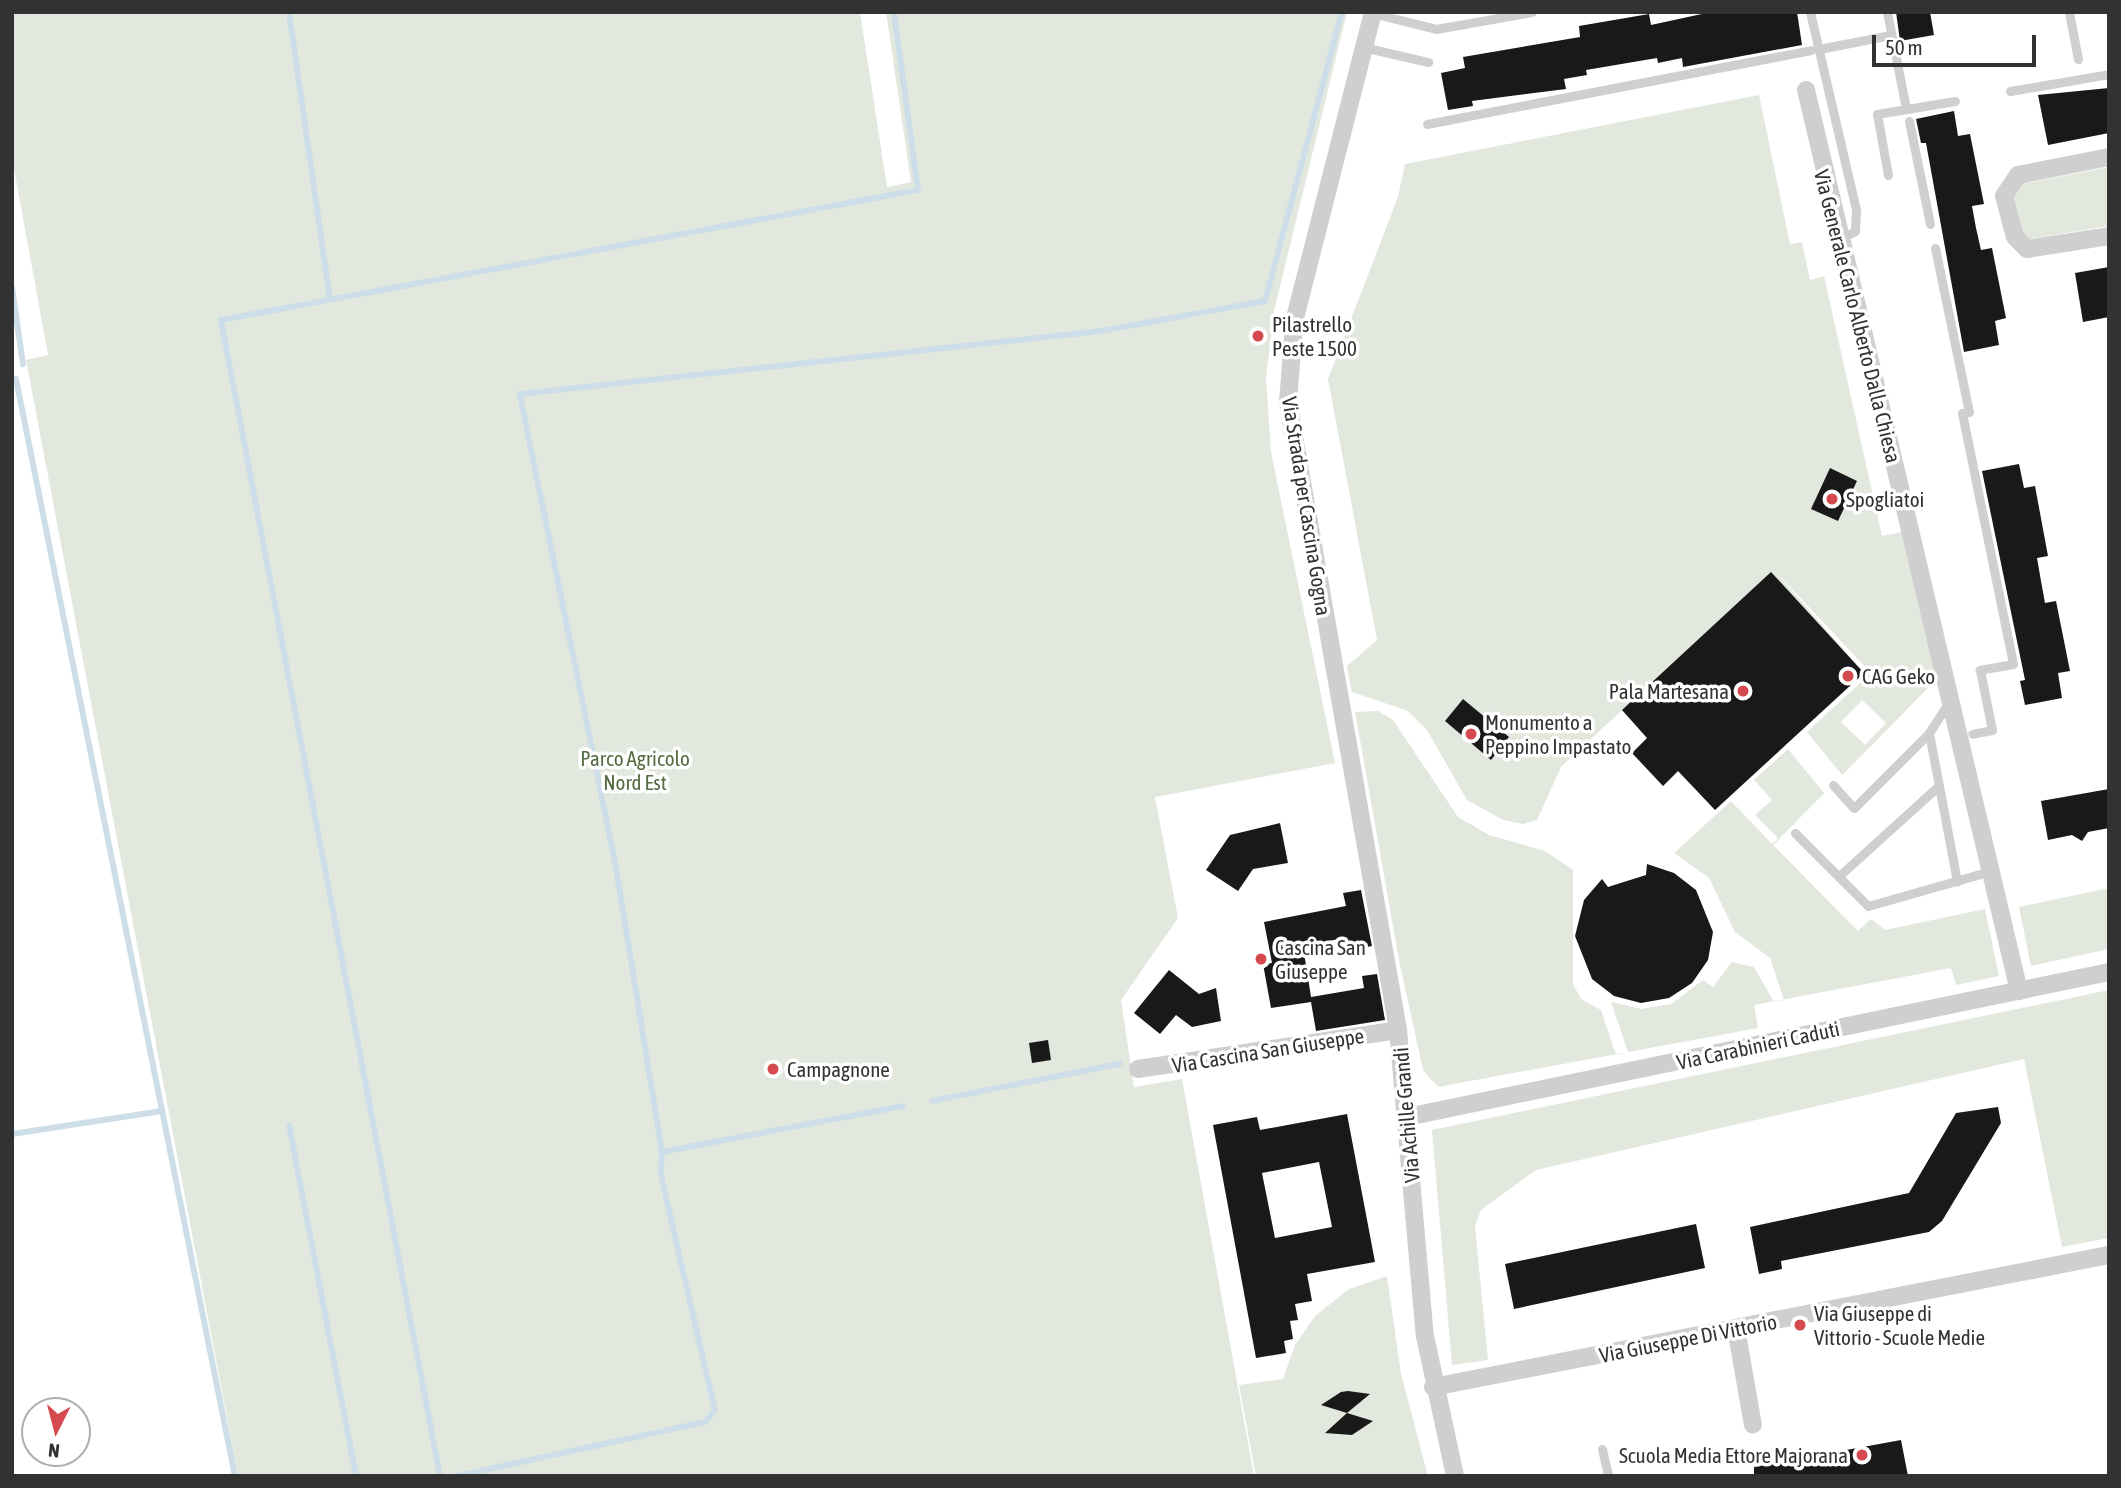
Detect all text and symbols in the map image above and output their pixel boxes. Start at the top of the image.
scale bar [1876,21,2040,65]
text: 50 m [1885,35,1923,59]
street label: Via Generale Carlo Alberto Dalla Chiesa [1809,167,1907,465]
place label: Pilastrello Peste 1500 [1272,311,1357,361]
marker: Pilastrello Peste 1500 [1250,328,1266,344]
street label: Via Strada per Cascina Gogna [1277,395,1337,617]
place label: Spogliatoi [1846,486,1924,512]
marker: Spogliatoi [1824,491,1840,507]
place label: CAG Geko [1862,663,1935,689]
marker: CAG Geko [1840,668,1856,684]
place label: Pala Martesana [1609,678,1729,704]
marker: Pala Martesana [1735,683,1751,699]
place label: Monumento a Peppino Impastato [1485,709,1631,759]
marker: Monumento a Peppino Impastato [1463,726,1479,742]
park label: Parco Agricolo Nord Est [580,745,690,795]
place label: Cascina San Giuseppe [1275,934,1366,984]
marker: Cascina San Giuseppe [1253,951,1269,967]
street label: Via Carabinieri Caduti [1674,1015,1842,1075]
street label: Via Cascina San Giuseppe [1170,1022,1366,1078]
street label: Via Achille Grandi [1388,1046,1424,1184]
place label: Campagnone [787,1056,890,1082]
marker: Campagnone [765,1061,781,1077]
place label: Via Giuseppe di Vittorio - Scuole Medie [1814,1300,1985,1350]
street label: Via Giuseppe Di Vittorio [1597,1308,1779,1368]
marker: Via Giuseppe di Vittorio - Scuole Medie [1792,1317,1808,1333]
north arrow [21,1397,91,1467]
text: N [47,1439,61,1462]
place label: Scuola Media Ettore Majorana [1619,1442,1848,1468]
marker: Scuola Media Ettore Majorana [1854,1447,1870,1463]

